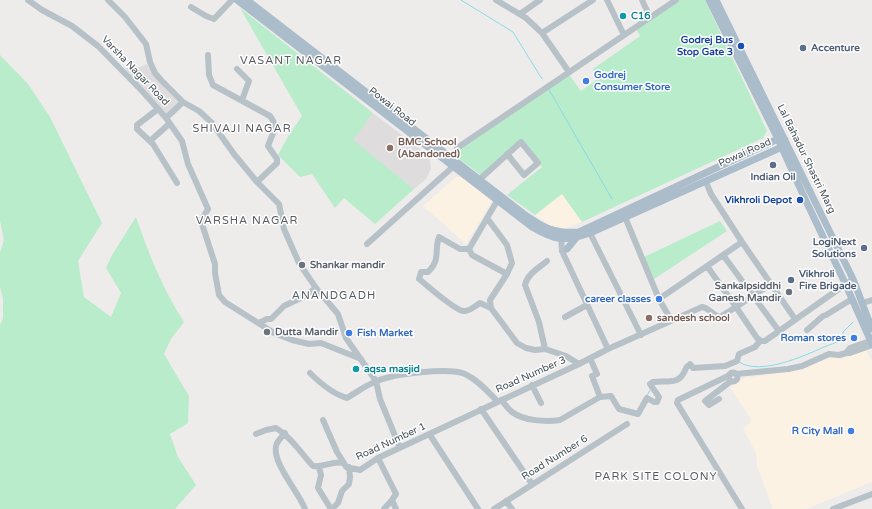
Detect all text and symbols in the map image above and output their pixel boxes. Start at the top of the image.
place label: C16 [631,10,651,22]
marker: C16 [618,11,628,21]
street label: Varsha Nagar Road [99,34,171,108]
place label: Godrej Bus Stop Gate 3 [677,34,733,58]
marker: Godrej Bus Stop Gate 3 [736,41,746,51]
place label: Accenture [811,42,860,54]
marker: Accenture [798,43,808,53]
district label: VASANT NAGAR [240,54,342,68]
place label: Godrej Consumer Store [594,69,670,92]
marker: Godrej Consumer Store [581,76,591,86]
street label: Powai Road [366,85,418,129]
street label: Lal Bahadur Shastri Marg [774,102,838,216]
district label: SHIVAJI NAGAR [193,122,291,136]
place label: BMC School (Abandoned) [398,136,460,160]
street label: Powai Road [717,136,773,170]
marker: BMC School (Abandoned) [385,143,395,153]
marker: Indian Oil [768,160,778,170]
place label: Indian Oil [751,171,795,183]
place label: Vikhroli Depot [725,194,792,206]
marker: Vikhroli Depot [795,195,805,205]
district label: VARSHA NAGAR [196,214,298,228]
place label: LogiNext Solutions [812,236,856,260]
marker: LogiNext Solutions [859,243,869,253]
place label: Shankar mandir [310,259,385,271]
marker: Shankar mandir [297,260,307,270]
place label: Vikhroli Fire Brigade [799,268,856,292]
marker: Vikhroli Fire Brigade [786,275,796,285]
place label: Sankalpsiddhi Ganesh Mandir [709,280,781,304]
marker: Sankalpsiddhi Ganesh Mandir [784,287,794,297]
district label: ANANDGADH [292,289,376,303]
place label: career classes [585,293,651,305]
marker: career classes [654,294,664,304]
place label: sandesh school [657,312,730,324]
marker: sandesh school [644,313,654,323]
place label: Dutta Mandir [275,326,338,338]
marker: Dutta Mandir [262,327,272,337]
place label: Fish Market [357,327,413,339]
marker: Fish Market [344,328,354,338]
place label: Roman stores [781,332,846,344]
marker: Roman stores [849,333,859,343]
street label: Road Number 3 [494,354,568,396]
place label: aqsa masjid [364,363,420,375]
marker: aqsa masjid [351,364,361,374]
street label: Road Number 1 [354,421,428,463]
place label: R City Mall [792,425,843,437]
marker: R City Mall [846,426,856,436]
street label: Road Number 6 [520,433,590,483]
district label: PARK SITE COLONY [594,470,718,484]

